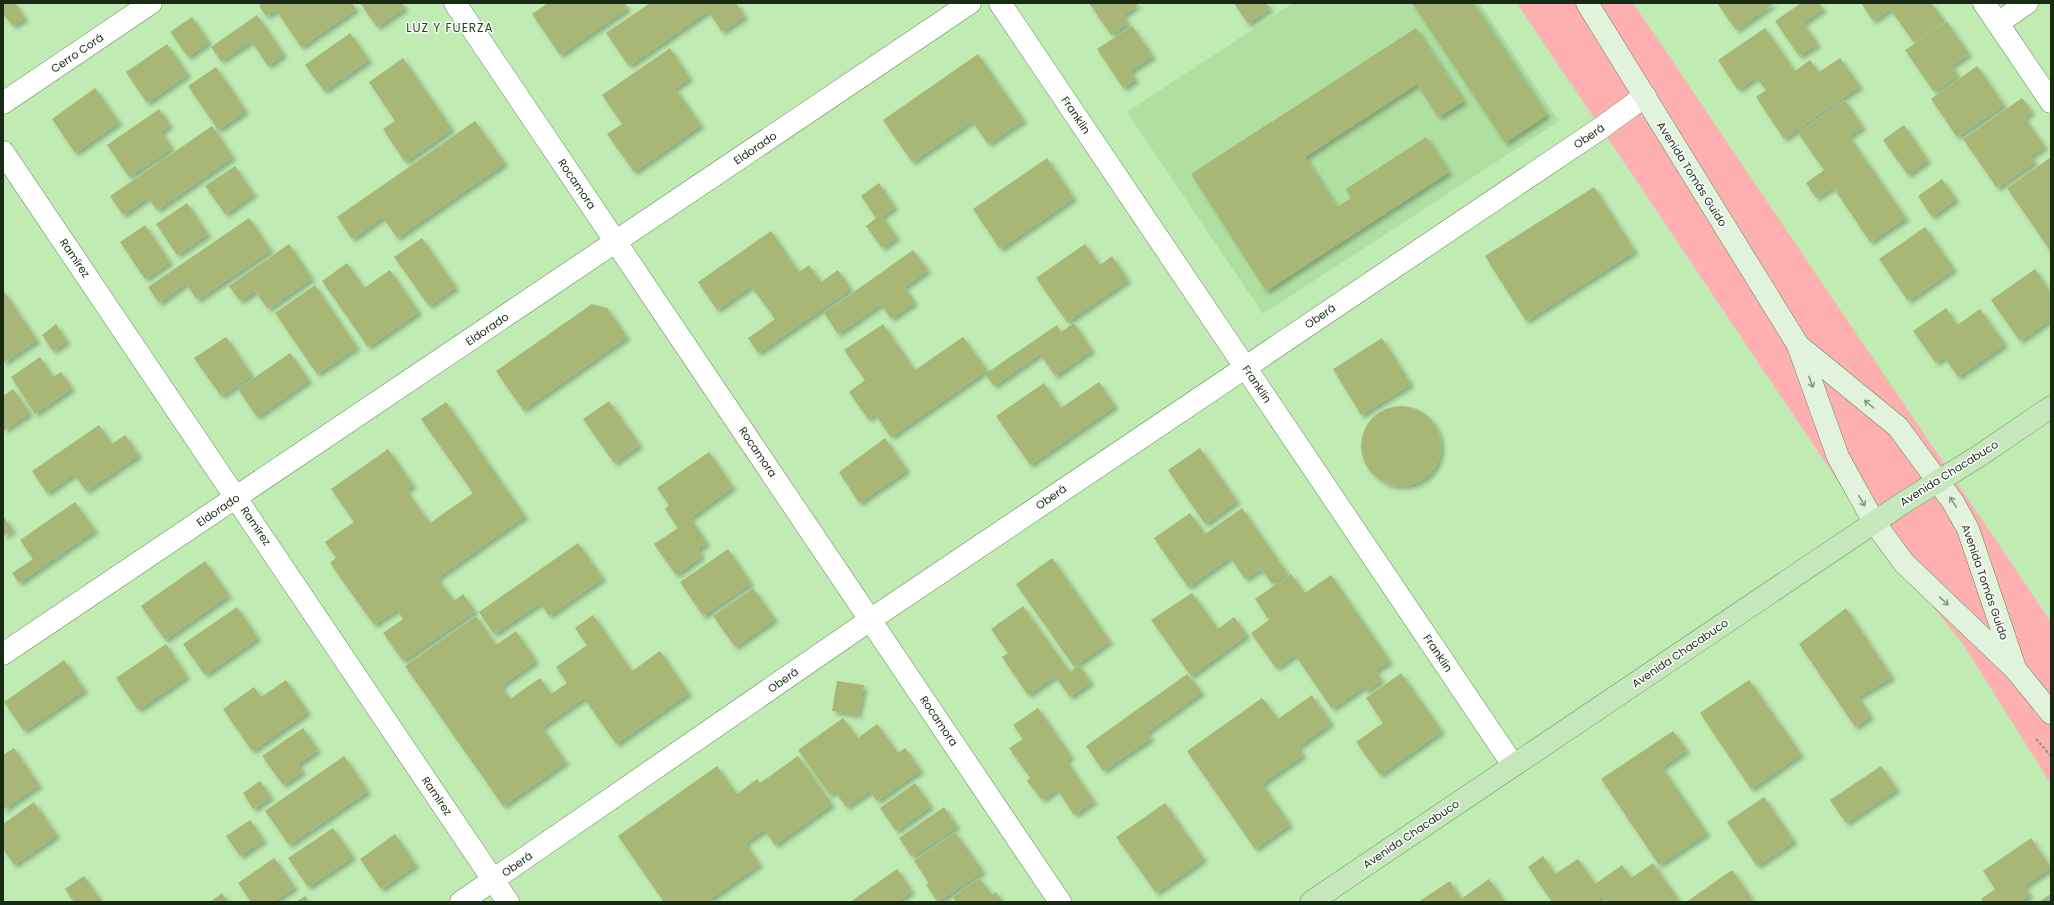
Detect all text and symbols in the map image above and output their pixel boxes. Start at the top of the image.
district label: LUZ Y FUERZA [406,19,494,36]
street label: Cerro Corá [47,29,107,77]
street label: Franklin [1058,93,1094,137]
street label: Avenida Tomás Guido [1653,118,1731,230]
street label: Oberá [1570,120,1608,152]
street label: Eldorado [730,128,780,168]
street label: Rocamora [554,156,600,212]
street label: Ramírez [56,235,94,281]
street label: Oberá [1301,300,1339,332]
street label: Eldorado [462,309,512,349]
street label: Franklin [1239,362,1275,406]
one-way arrow [1808,375,1816,387]
one-way arrow [1864,399,1875,408]
street label: Rocamora [735,424,781,480]
street label: Avenida Chacabuco [1897,436,2001,510]
street label: Oberá [1032,481,1070,513]
street label: Eldorado [193,490,243,530]
one-way arrow [1858,495,1866,507]
one-way arrow [1948,496,1956,508]
street label: Ramírez [237,503,275,549]
street label: Avenida Tomás Guido [1958,522,2012,642]
one-way arrow [1939,596,1949,606]
street label: Avenida Chacabuco [1629,615,1731,691]
street label: Franklin [1420,631,1456,675]
street label: Oberá [764,664,802,696]
street label: Rocamora [916,693,962,749]
street label: Ramírez [418,773,456,819]
street label: Avenida Chacabuco [1360,796,1462,872]
street label: Oberá [498,848,536,880]

